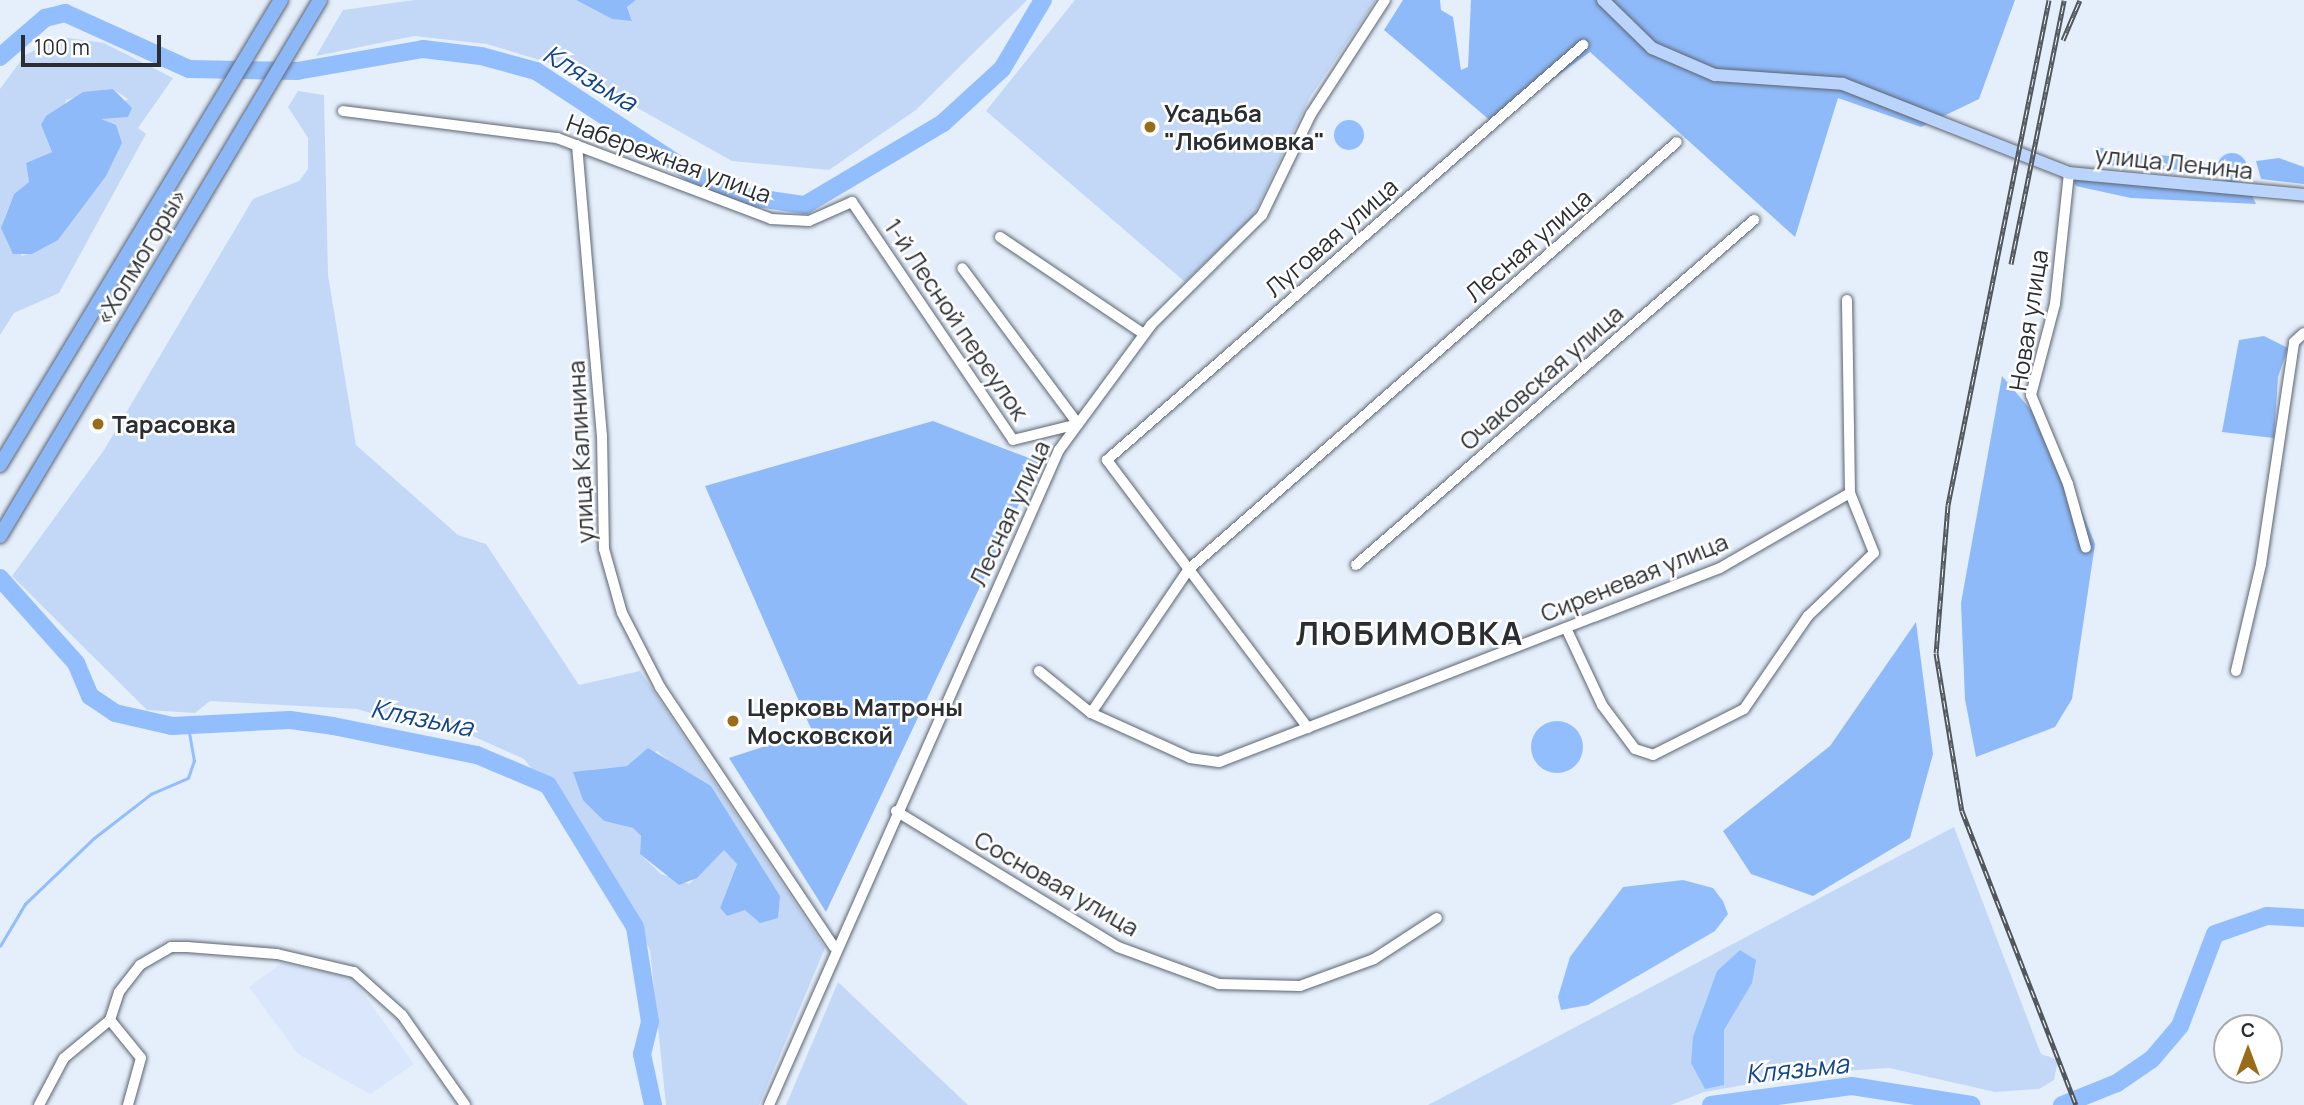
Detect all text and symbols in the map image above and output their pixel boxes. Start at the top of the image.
scale bar [24,21,164,65]
text: 100 m [34,33,90,61]
water label: Клязьма [538,38,642,118]
place label: Усадьба "Любимовка" [1164,99,1325,155]
street label: Набережная улица [563,108,775,208]
marker: Усадьба "Любимовка" [1142,119,1158,135]
street label: улица Ленина [2094,139,2254,185]
street label: Луговая улица [1259,171,1403,303]
street label: Лесная улица [1459,182,1597,308]
street label: «Холмогоры» [88,183,192,329]
street label: 1-й Лесной переулок [879,213,1035,425]
street label: Новая улица [2003,247,2053,393]
street label: Очаковская улица [1453,298,1629,456]
street label: улица Калинина [561,360,599,544]
place label: Тарасовка [112,410,236,438]
marker: Тарасовка [90,416,106,432]
street label: Лесная улица [963,436,1055,590]
street label: Сиреневая улица [1536,526,1732,628]
district label: ЛЮБИМОВКА [1297,614,1523,652]
water label: Клязьма [368,693,476,743]
place label: Церковь Матроны Московской [747,693,963,749]
marker: Церковь Матроны Московской [725,713,741,729]
street label: Сосновая улица [970,824,1144,942]
north arrow [2213,1014,2283,1084]
text: С [2241,1017,2255,1043]
water label: Клязьма [1744,1048,1850,1090]

